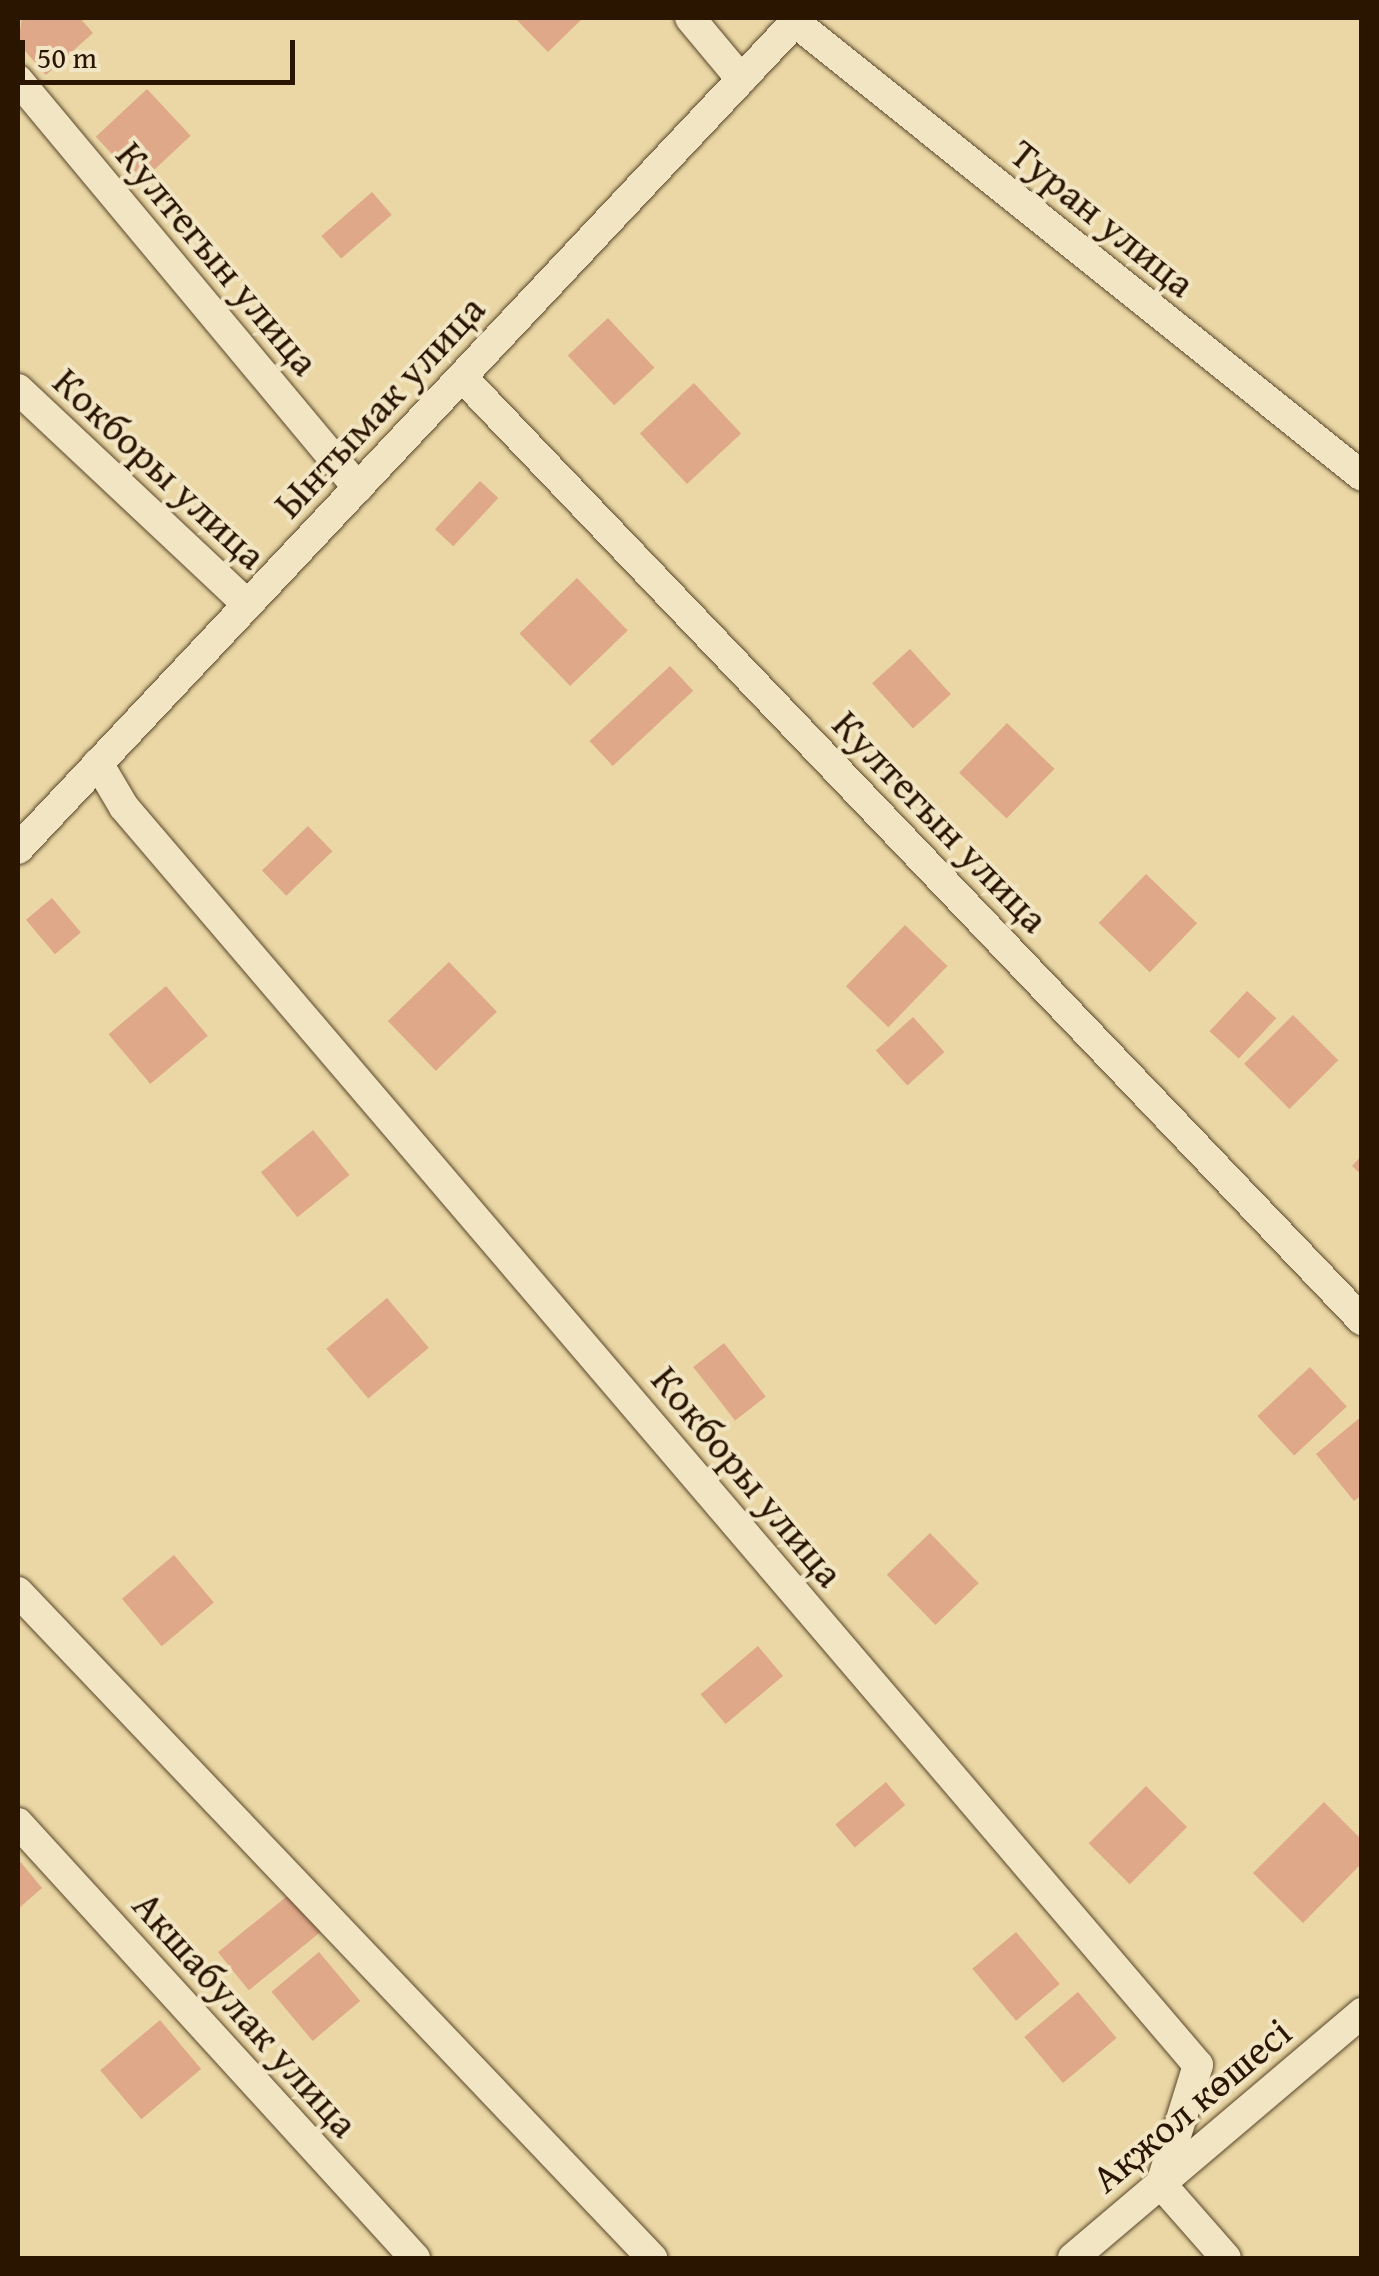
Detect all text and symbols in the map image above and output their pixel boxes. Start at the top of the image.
scale bar [25,20,300,82]
text: 50 m [37,35,97,79]
street label: Туран улица [1001,129,1205,307]
street label: Култегын улица [106,132,330,384]
street label: Ынтымак улица [264,285,494,527]
street label: Кокборы улица [44,357,276,579]
street label: Култегын улица [823,700,1059,942]
street label: Кокборы улица [642,1356,854,1596]
street label: Акшабулак улица [123,1881,369,2147]
street label: Ақжол көшесі [1082,2008,1300,2202]

